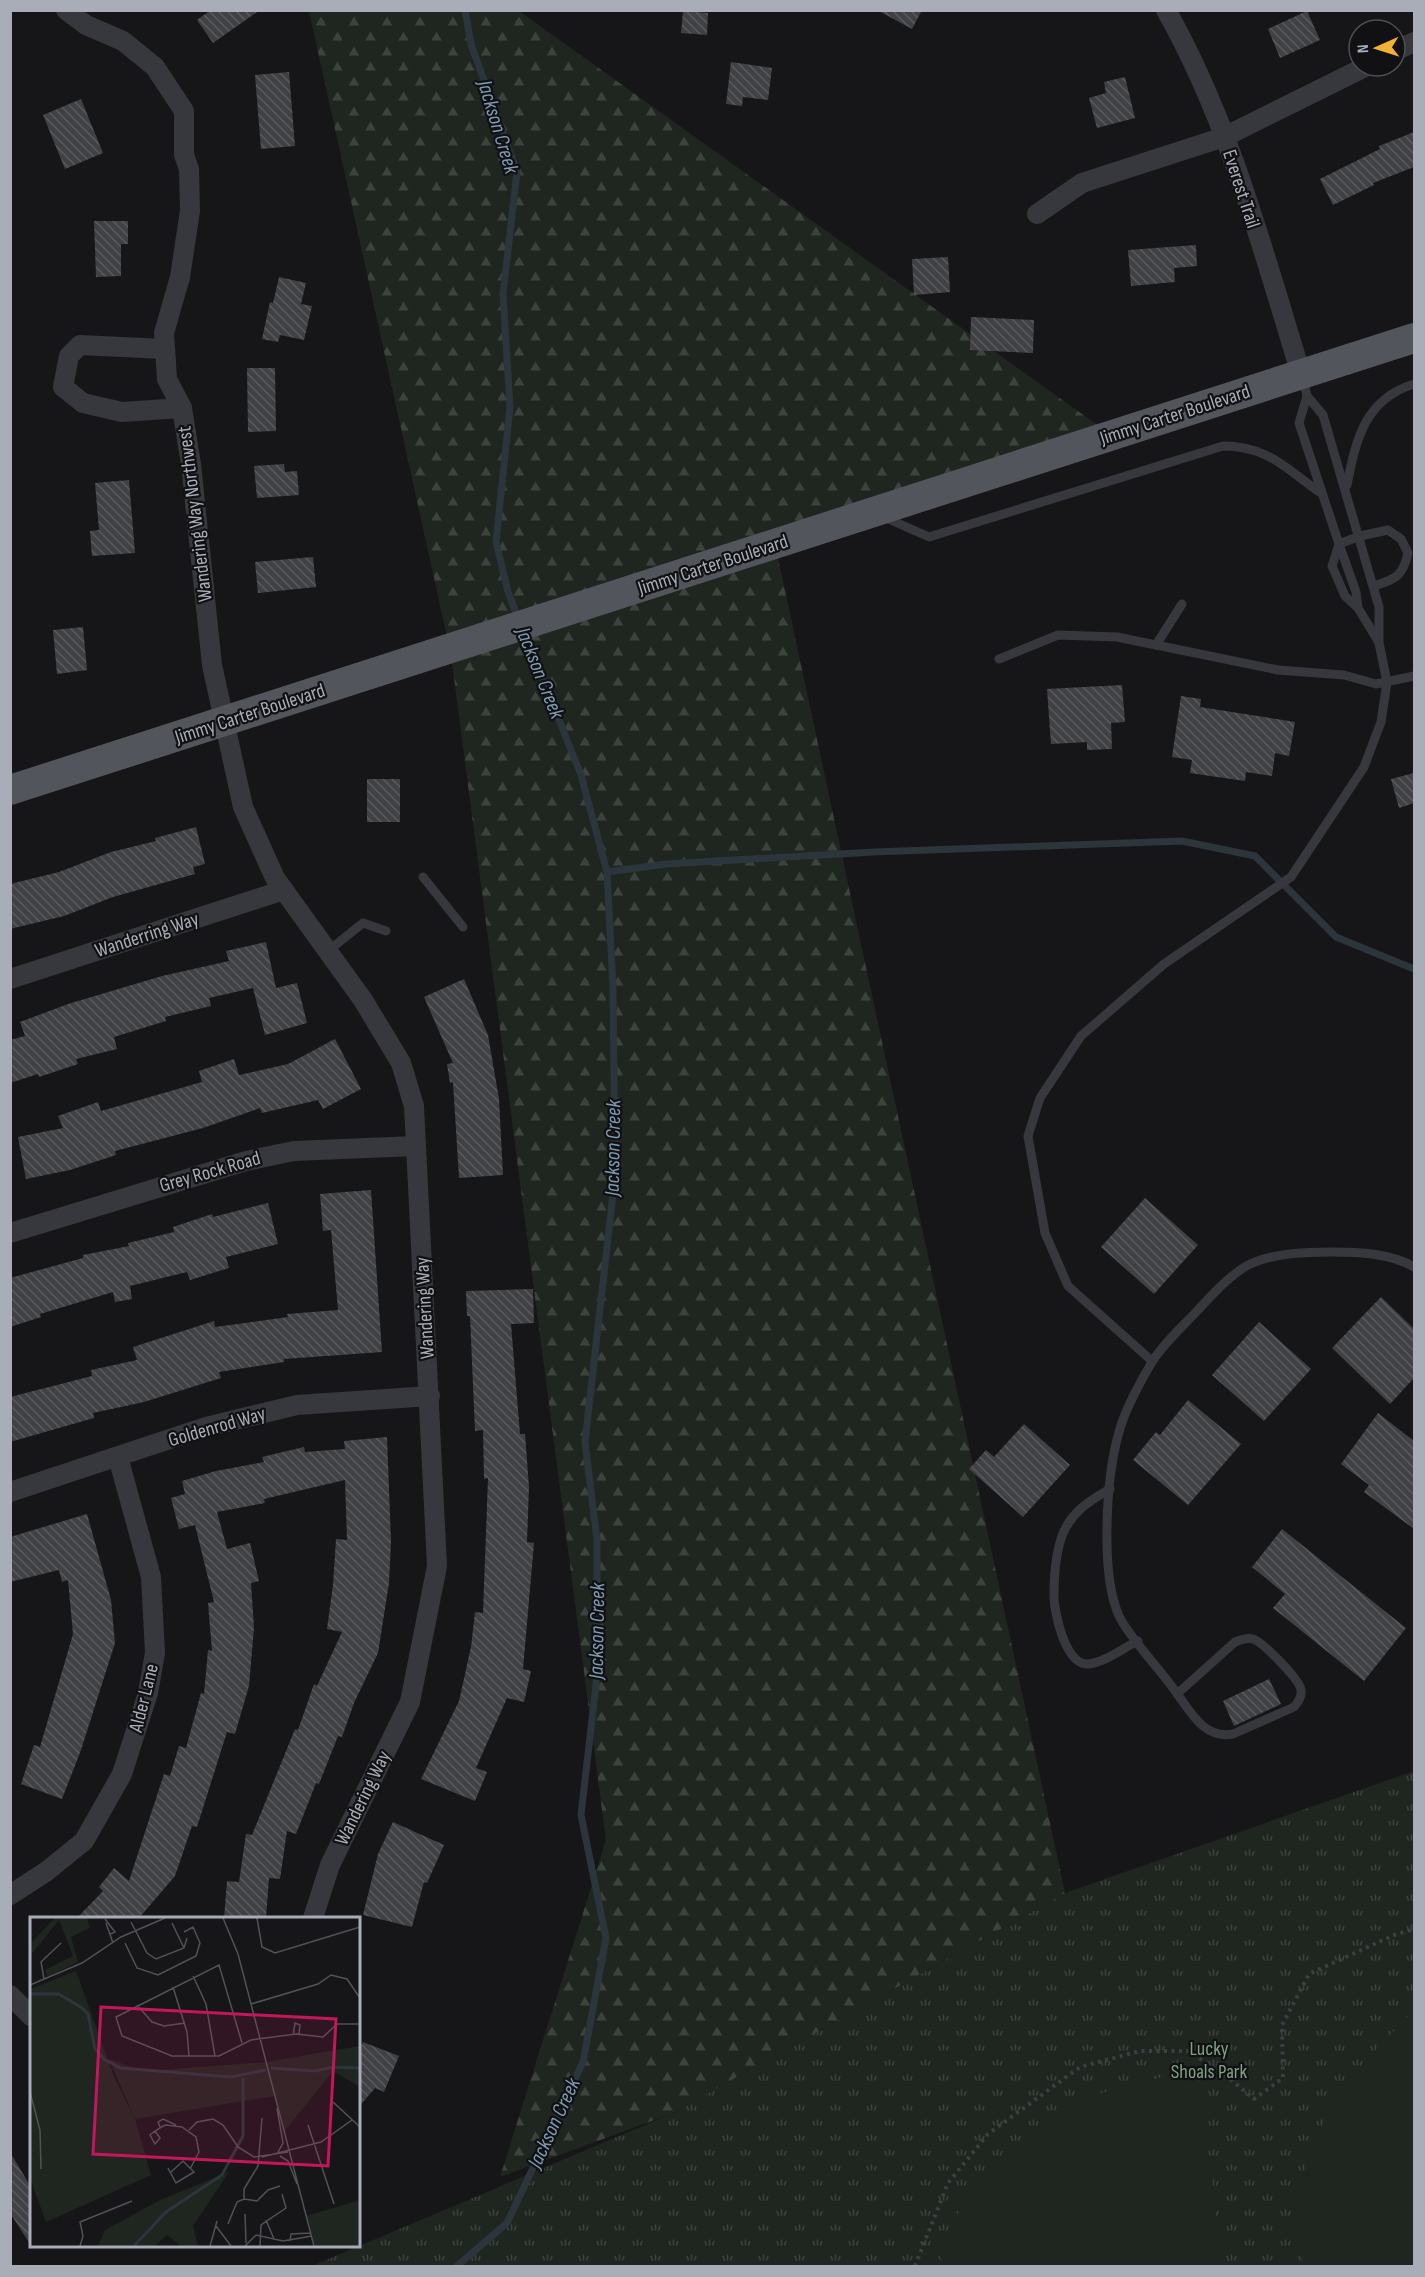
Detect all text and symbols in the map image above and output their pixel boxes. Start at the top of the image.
north arrow [1347,18,1407,78]
text: N [1354,44,1373,53]
water label: Jackson Creek [471,75,524,178]
street label: Everest Trail [1217,147,1265,231]
street label: Jimmy Carter Boulevard [1096,379,1253,451]
street label: Wandering Way Northwest [172,425,218,603]
street label: Jimmy Carter Boulevard [634,529,791,601]
water label: Jackson Creek [510,622,570,723]
street label: Jimmy Carter Boulevard [171,678,328,750]
street label: Wanderring Way [92,907,202,963]
water label: Jackson Creek [600,1098,626,1198]
street label: Grey Rock Road [157,1146,263,1198]
street label: Wandering Way [410,1256,440,1360]
street label: Goldenrod Way [166,1402,269,1452]
water label: Jackson Creek [584,1581,610,1681]
street label: Alder Lane [124,1661,164,1736]
street label: Wandering Way [330,1747,396,1849]
inset map [30,1917,360,2247]
park label: Lucky Shoals Park [1171,2037,1248,2084]
water label: Jackson Creek [521,2073,586,2174]

